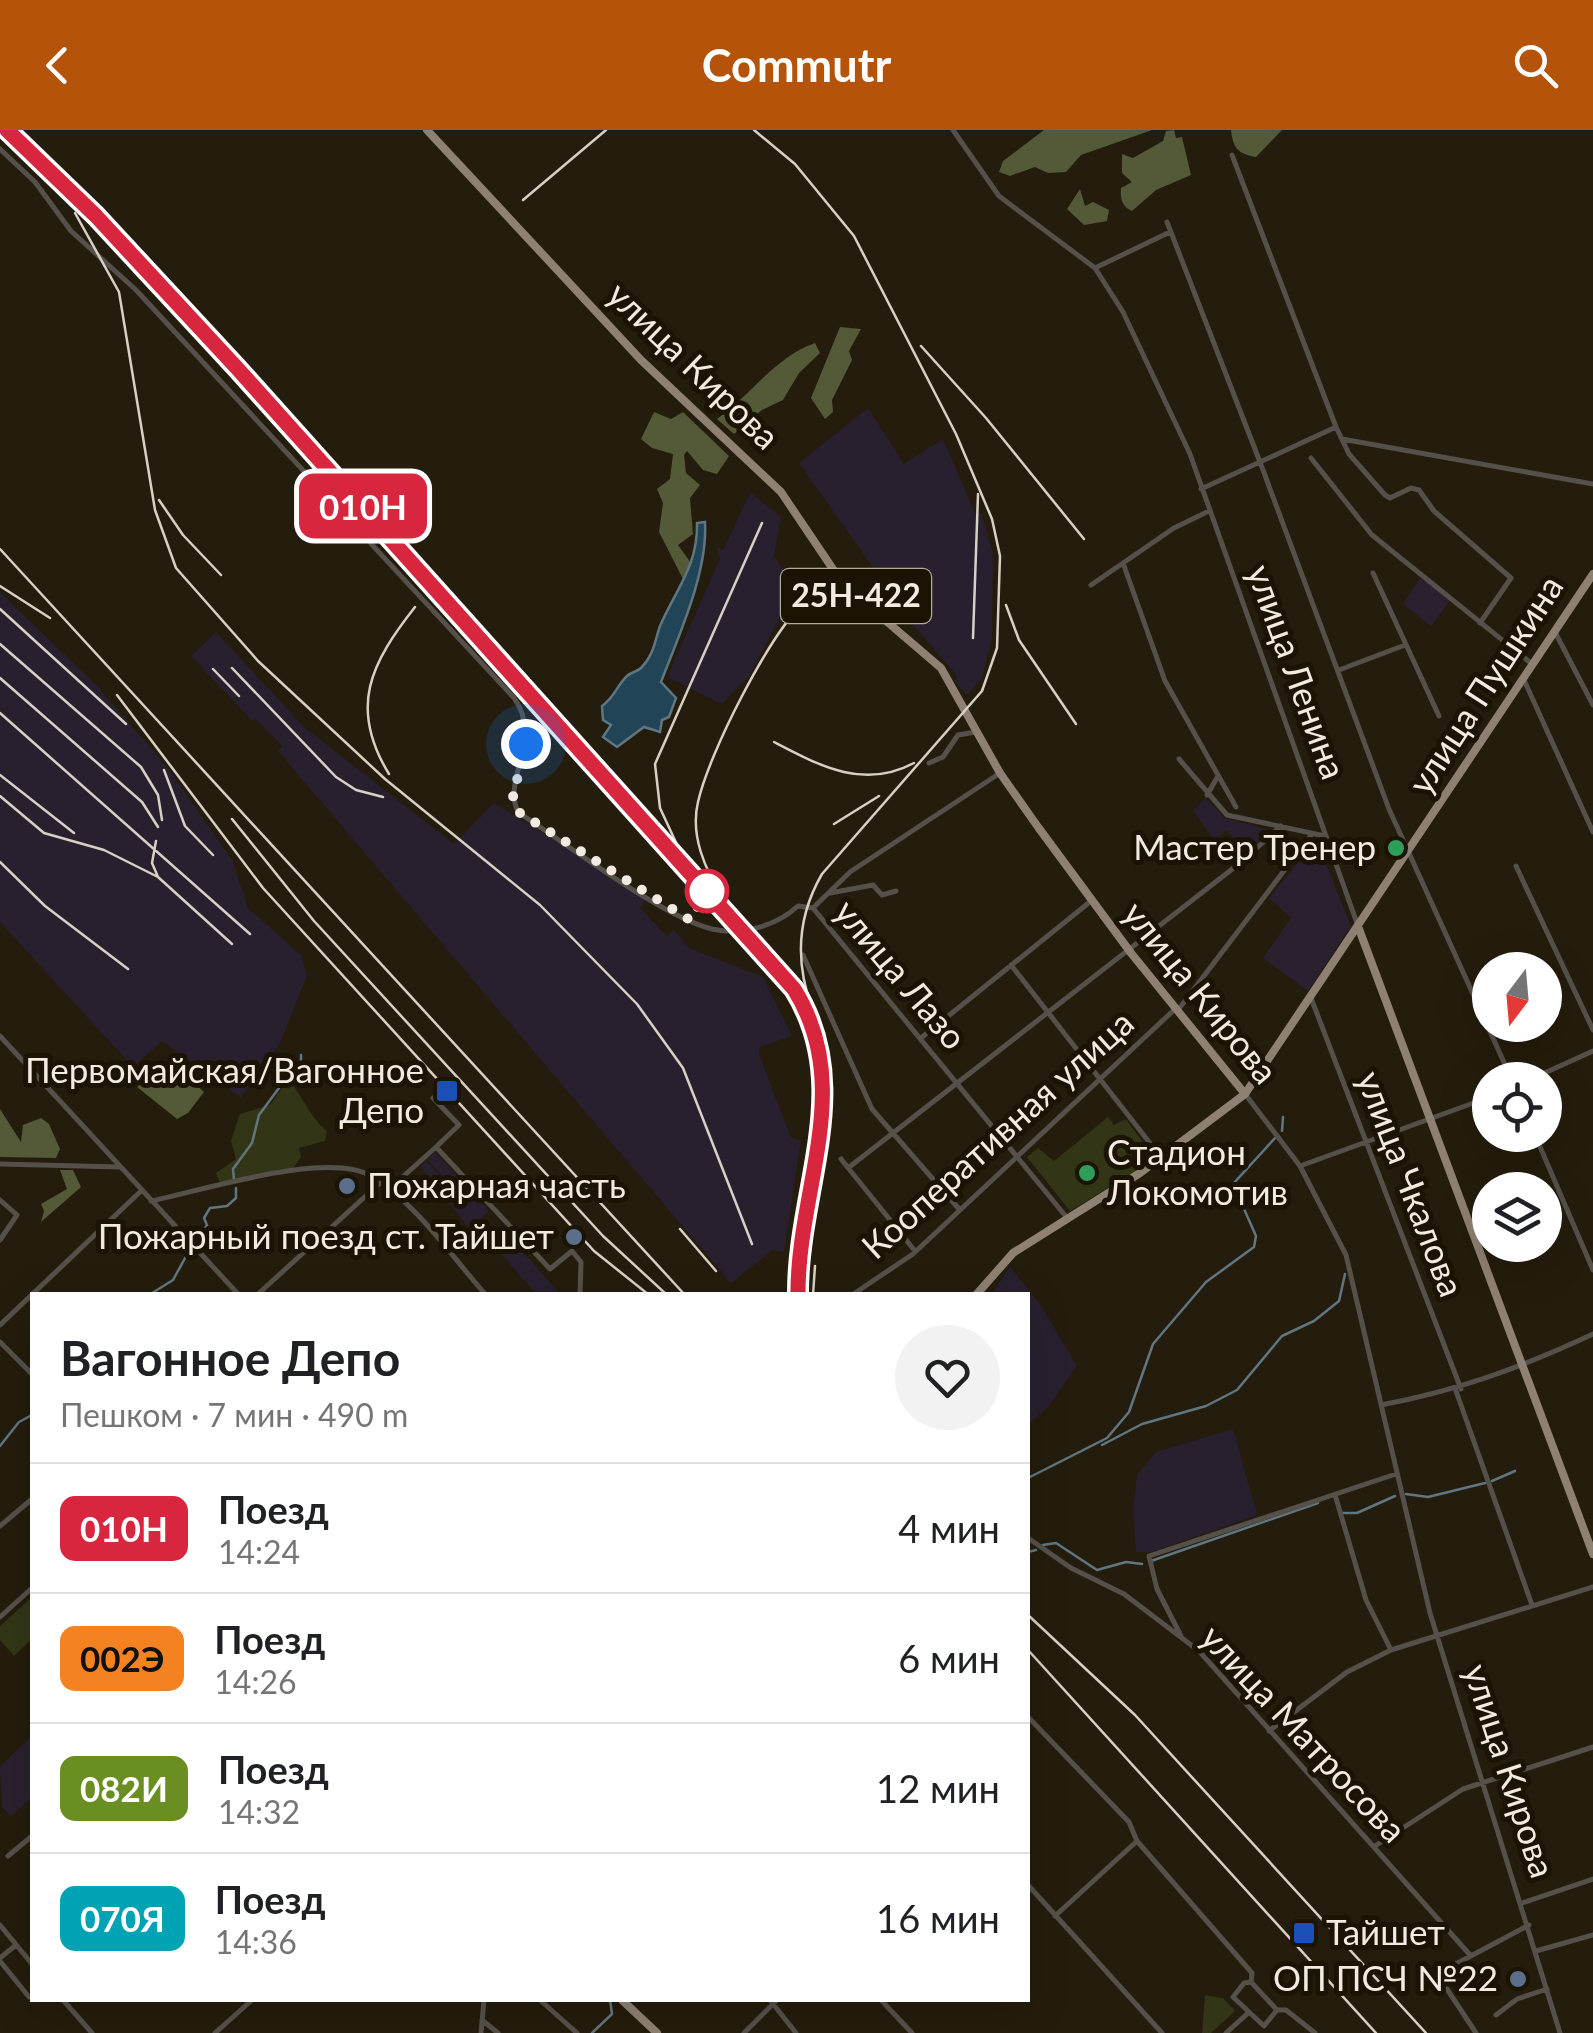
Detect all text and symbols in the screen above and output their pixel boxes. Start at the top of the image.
icon: back [30,38,85,93]
text: Commutr [702,38,891,92]
icon: search [1508,38,1563,93]
street label: улица Кирова [600,272,789,457]
line badge: 010Н [293,474,433,538]
text: 010Н [319,485,407,527]
street label: улица Ленина [1240,558,1356,784]
street label: улица Пушкина [1398,567,1571,801]
road number: 25Н-422 [781,569,931,623]
your location [501,719,551,769]
place label: Мастер Тренер [1133,825,1376,867]
marker: Мастер Тренер [1385,837,1407,859]
unlabelled marker [686,870,728,912]
street label: улица Лазо [827,890,976,1057]
street label: улица Кирова [1115,892,1288,1091]
north arrow [1472,952,1562,1042]
map controls [1472,952,1562,1262]
street label: Кооперативная улица [852,1001,1141,1266]
place label: Первомайская/Вагонное Депо [25,1048,424,1130]
button: locate [1472,1062,1562,1152]
street label: улица Чкалова [1350,1065,1474,1302]
marker: Первомайская/Вагонное Депо [434,1078,460,1104]
place label: Стадион Локомотив [1106,1130,1288,1212]
marker: Стадион Локомотив [1076,1162,1098,1184]
place label: Пожарная часть [367,1163,626,1205]
button: layers [1472,1172,1562,1262]
marker: Пожарная часть [336,1175,358,1197]
place label: Пожарный поезд ст. Тайшет [98,1214,554,1256]
marker: Пожарный поезд ст. Тайшет [563,1226,585,1248]
button: heart [895,1325,1000,1430]
text: Вагонное Депо [60,1329,400,1386]
text: Пешком · 7 мин · 490 m [60,1395,408,1434]
text: Поезд [218,1486,329,1532]
text: 4 мин [898,1505,1000,1551]
text: 010Н [80,1507,168,1549]
text: 14:24 [218,1532,300,1571]
street label: улица Матросова [1193,1615,1416,1850]
text: Поезд [214,1616,325,1662]
text: 6 мин [898,1635,1000,1681]
text: 002Э [80,1637,164,1679]
street label: улица Кирова [1457,1658,1565,1883]
text: 14:26 [214,1662,297,1701]
text: Поезд [218,1746,329,1792]
text: 12 мин [876,1765,1000,1811]
text: 082И [80,1767,168,1809]
text: 14:32 [218,1792,300,1831]
text: Поезд [215,1876,326,1922]
text: 16 мин [876,1895,1000,1941]
text: 070Я [80,1897,165,1939]
place label: Тайшет [1326,1910,1445,1952]
marker: Тайшет [1291,1920,1317,1946]
text: 14:36 [215,1922,297,1961]
place label: ОП ПСЧ №22 [1273,1956,1498,1998]
marker: ОП ПСЧ №22 [1507,1968,1529,1990]

